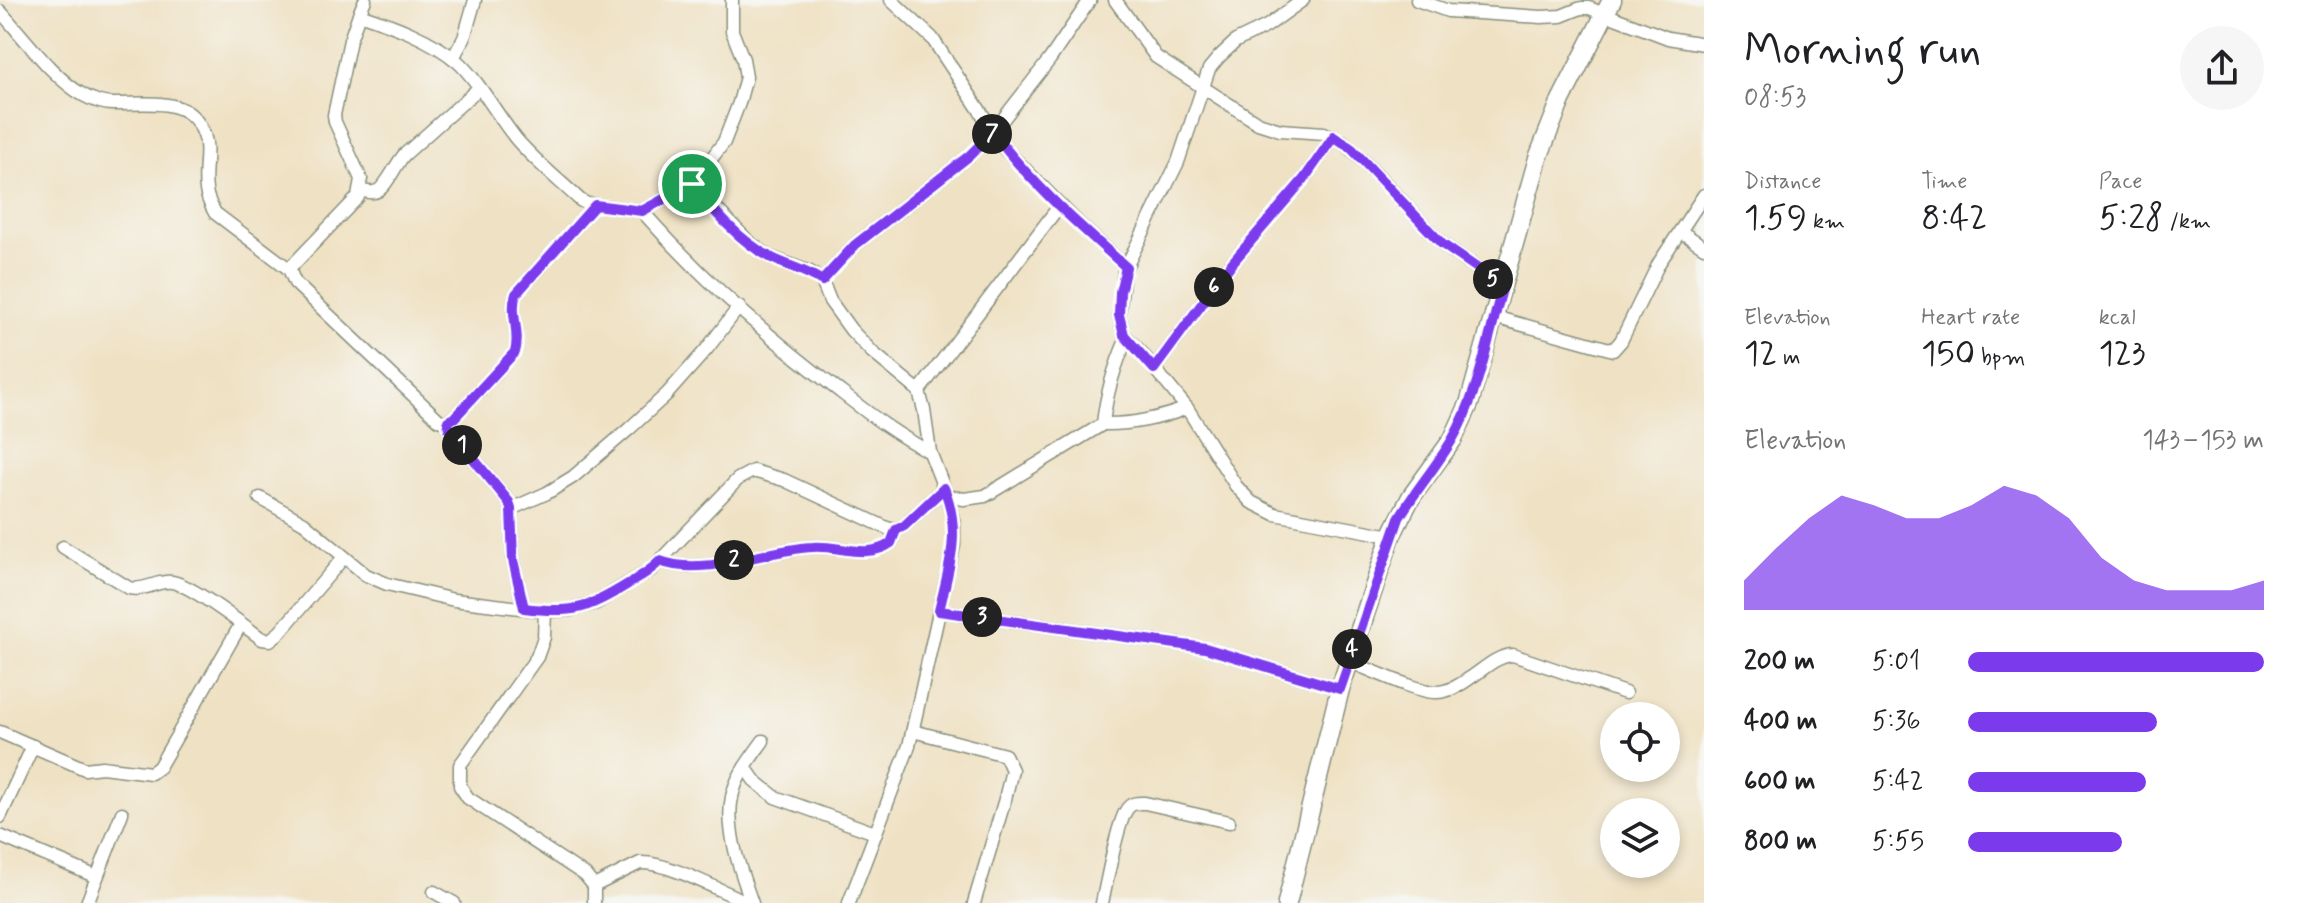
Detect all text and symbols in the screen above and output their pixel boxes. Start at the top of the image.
text: Morning run [1744,22,1981,80]
button: share [2180,26,2264,110]
text: 08:53 [1744,81,1806,115]
pin: 7 [972,114,1012,154]
text: 7 [985,120,999,148]
pin [658,150,726,218]
icon: arrive [670,162,714,206]
text: Distance [1744,168,1821,196]
text: Time [1921,168,1967,196]
text: Pace [2099,168,2142,196]
text: 1.59 [1744,196,1807,241]
text: 8:42 [1921,196,1987,241]
text: 5:28 [2099,196,2163,241]
text: km [1807,208,1845,236]
text: /km [2163,208,2211,236]
pin: 5 [1473,259,1513,299]
text: 5 [1486,265,1500,293]
pin: 6 [1194,267,1234,307]
text: 6 [1208,273,1220,301]
text: Elevation [1744,304,1831,332]
text: Heart rate [1921,304,2020,332]
text: kcal [2099,304,2136,332]
text: 12 [1744,332,1777,377]
text: 150 [1921,332,1975,377]
text: 123 [2099,332,2146,377]
text: m [1777,344,1801,372]
text: bpm [1975,344,2025,372]
text: Elevation [1744,424,1846,458]
text: 143–153 m [2142,424,2264,458]
pin: 1 [442,425,482,465]
text: 1 [457,431,467,459]
pin: 2 [714,540,754,580]
text: 2 [729,546,739,574]
pin: 3 [962,597,1002,637]
text: 3 [977,603,987,631]
pin: 4 [1332,629,1372,669]
text: 4 [1346,635,1358,663]
text: 200 m [1744,645,1815,679]
text: 5:01 [1872,645,1920,679]
map controls [1600,702,1680,878]
button: locate [1600,702,1680,782]
text: 400 m [1744,705,1817,739]
text: 5:36 [1872,705,1921,739]
text: 600 m [1744,765,1816,799]
text: 5:42 [1872,765,1923,799]
button: layers [1600,798,1680,878]
text: 800 m [1744,825,1817,859]
text: 5:55 [1872,825,1924,859]

